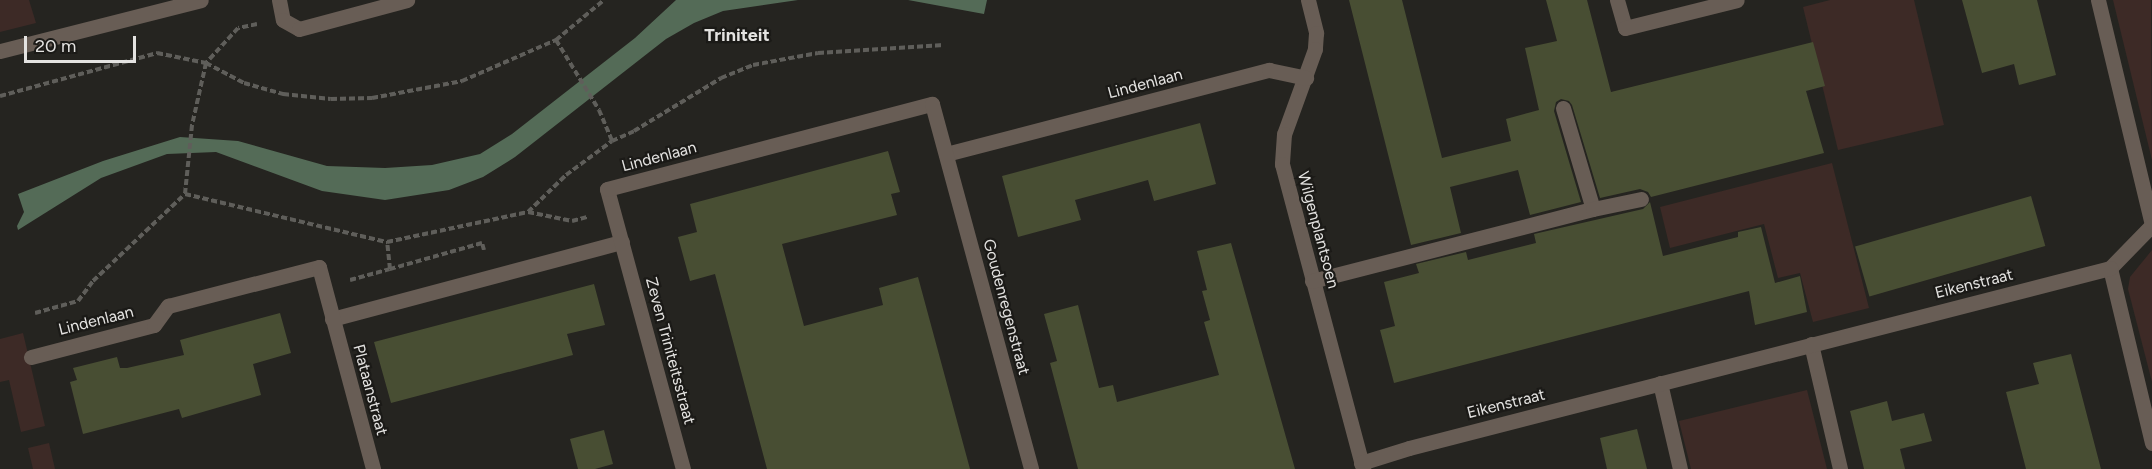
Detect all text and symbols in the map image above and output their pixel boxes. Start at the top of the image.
scale bar [27,24,140,62]
district label: Triniteit [704,24,770,46]
text: 20 m [35,35,76,57]
street label: Lindenlaan [1105,65,1185,103]
street label: Lindenlaan [619,138,699,176]
street label: Wilgenplantsoen [1293,169,1343,291]
street label: Goudenregenstraat [979,237,1033,377]
street label: Eikenstraat [1933,265,2015,303]
street label: Zeven Triniteitsstraat [641,275,699,427]
street label: Lindenlaan [56,302,136,340]
street label: Plataanstraat [349,342,391,438]
street label: Eikenstraat [1465,385,1547,423]

